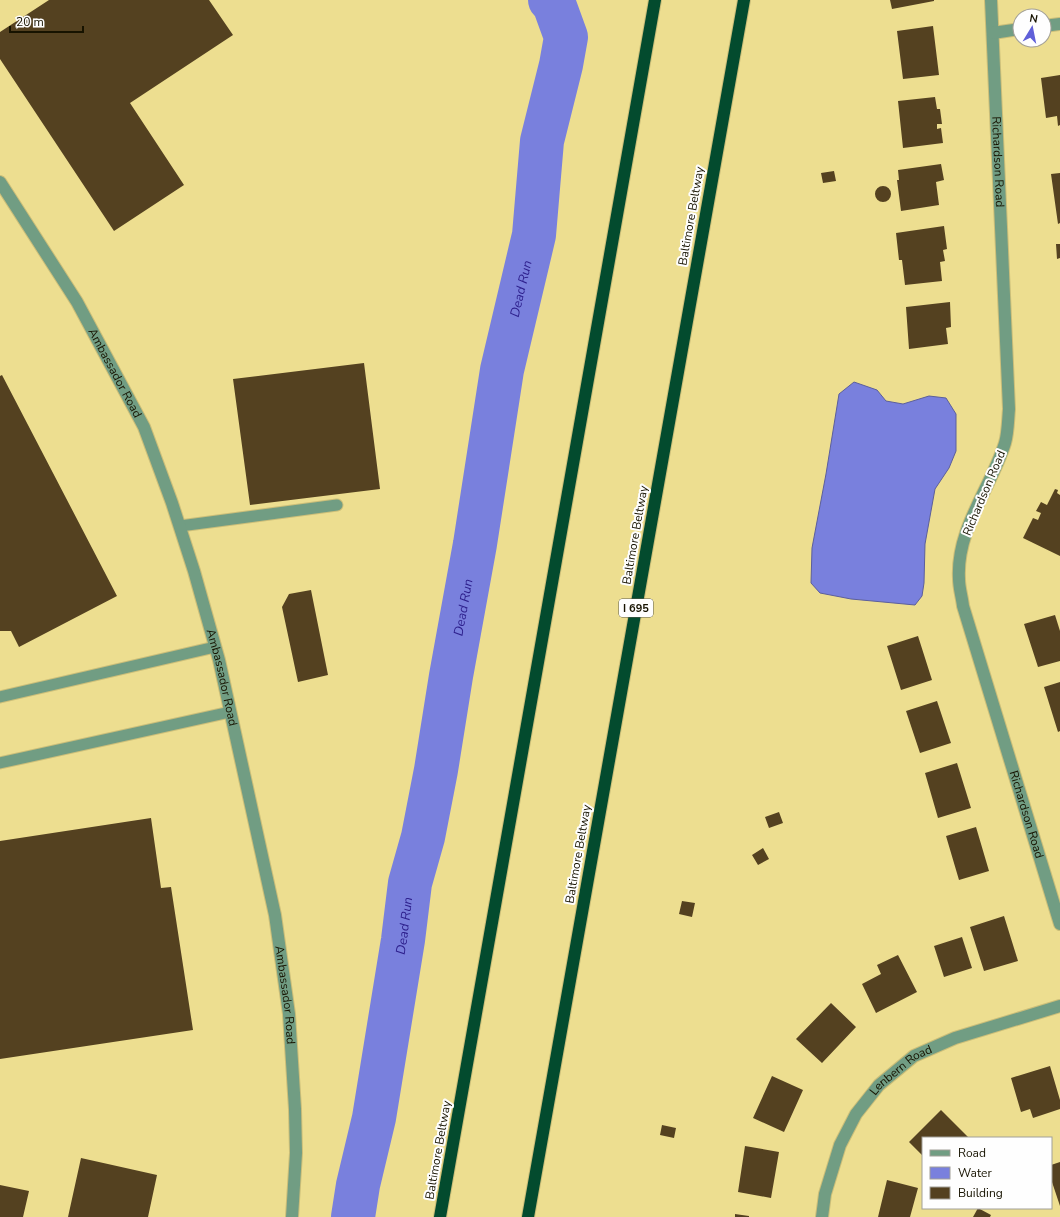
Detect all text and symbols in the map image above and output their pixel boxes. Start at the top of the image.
scale bar [10,8,83,34]
north arrow [1012,8,1052,48]
text: N [1028,11,1039,27]
text: 20 m [16,14,44,30]
street label: Richardson Road [988,116,1008,208]
street label: Baltimore Beltway [674,164,708,267]
water label: Dead Run [506,259,537,319]
street label: Ambassador Road [84,325,146,420]
street label: Richardson Road [959,448,1009,538]
street label: Baltimore Beltway [618,483,652,586]
water label: Dead Run [449,577,477,637]
road number: I 695 [619,599,653,617]
street label: Ambassador Road [203,627,241,728]
street label: Richardson Road [1006,769,1048,860]
street label: Baltimore Beltway [561,802,595,905]
water label: Dead Run [392,896,417,956]
street label: Ambassador Road [271,944,299,1045]
street label: Lenbern Road [866,1041,934,1099]
street label: Baltimore Beltway [421,1098,455,1201]
legend [922,1137,1052,1209]
text: Road [958,1145,986,1161]
text: Water [958,1165,992,1181]
text: Building [958,1185,1003,1201]

